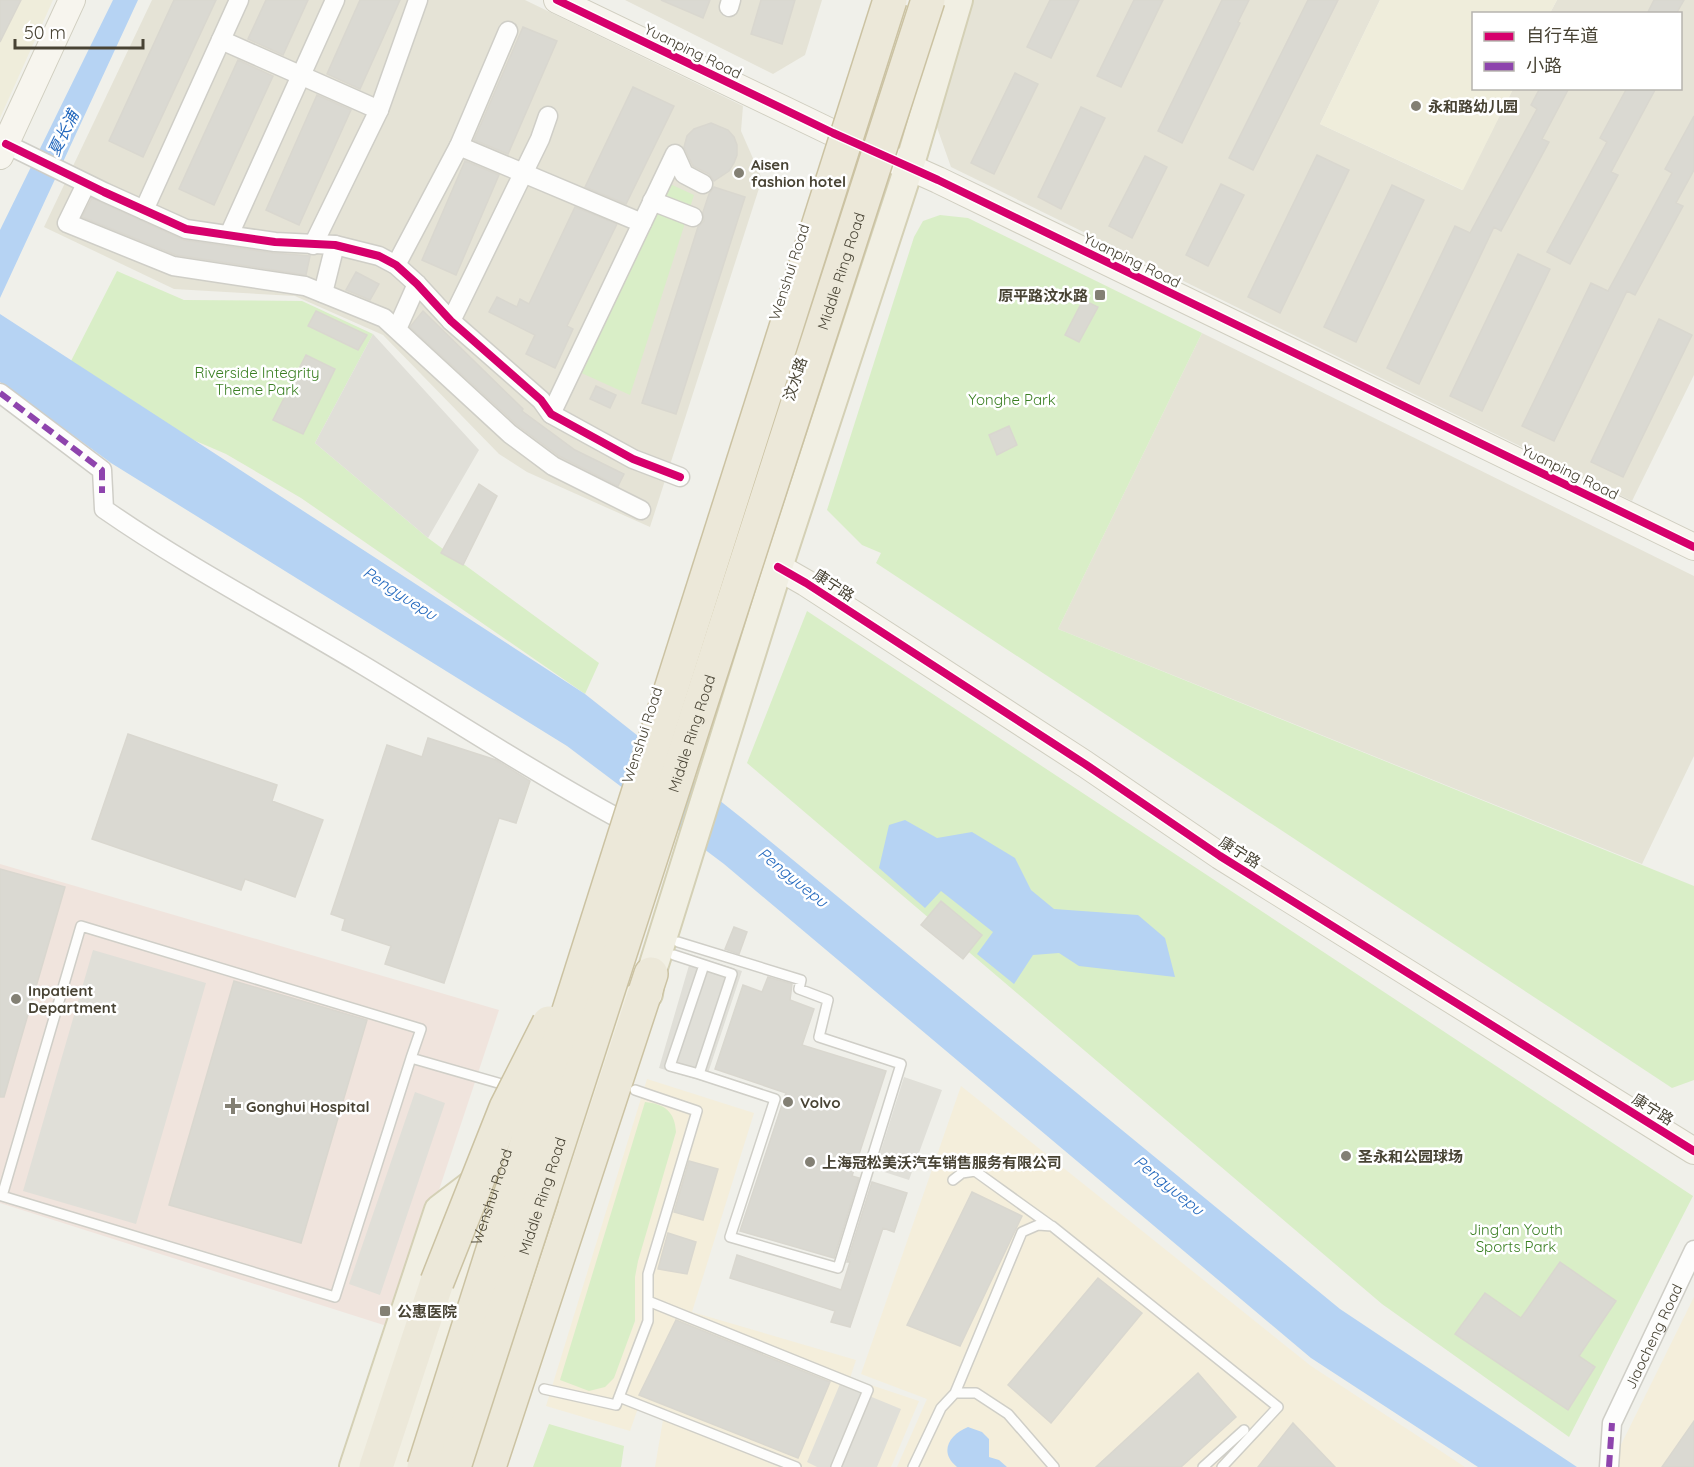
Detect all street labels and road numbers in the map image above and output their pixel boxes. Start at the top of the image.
street label: Yuanping Road [641,19,745,83]
street label: Middle Ring Road [813,210,868,332]
street label: Wenshui Road [765,221,813,323]
street label: Yuanping Road [1080,228,1184,292]
street label: 汶水路 [779,355,811,403]
street label: Yuanping Road [1518,440,1622,504]
street label: 康宁路 [810,565,858,605]
street label: Middle Ring Road [663,672,719,794]
street label: Wenshui Road [618,684,666,786]
street label: 康宁路 [1216,832,1264,872]
street label: 康宁路 [1629,1089,1677,1129]
street label: Middle Ring Road [514,1135,569,1257]
street label: Wenshui Road [466,1146,516,1247]
street label: Jiaocheng Road [1620,1281,1686,1392]

